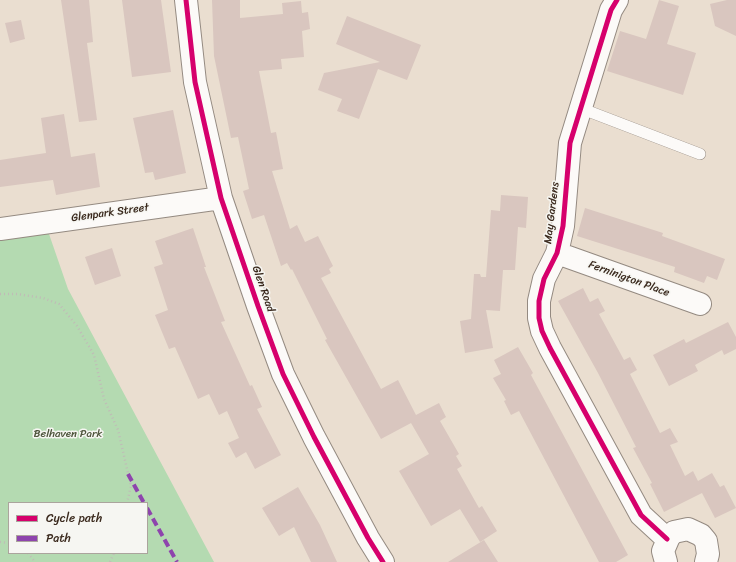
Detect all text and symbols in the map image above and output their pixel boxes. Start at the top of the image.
street label: May Gardens [542,181,562,245]
street label: Glenpark Street [70,201,150,225]
street label: Ferninigton Place [587,258,671,300]
street label: Glen Road [249,264,277,314]
park label: Belhaven Park [34,427,102,441]
legend [8,502,148,554]
text: Cycle path [46,507,102,529]
text: Path [46,527,71,549]

